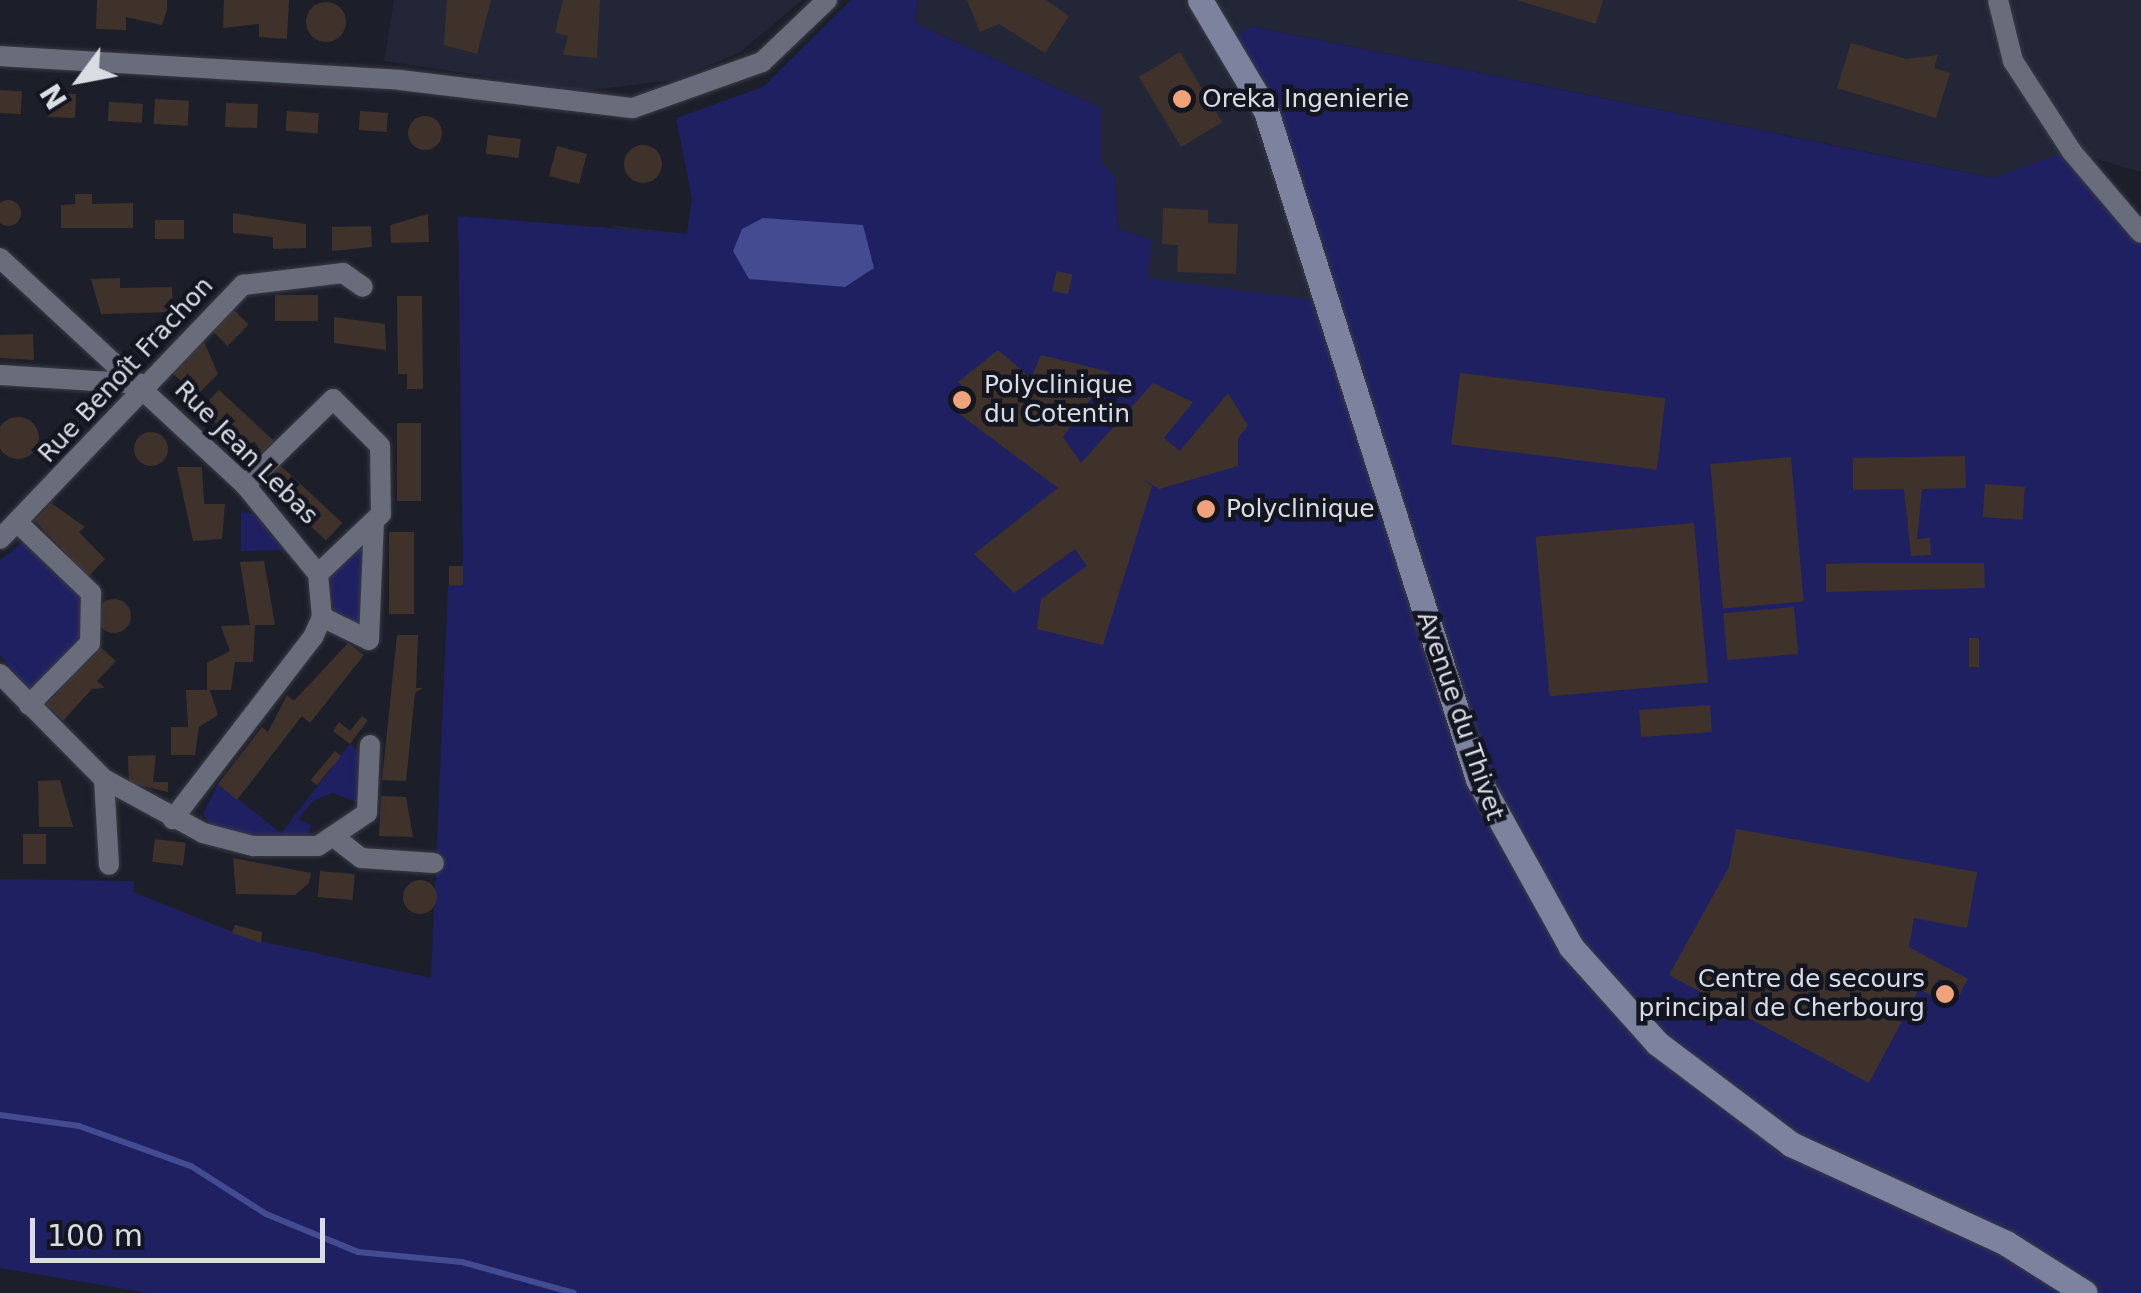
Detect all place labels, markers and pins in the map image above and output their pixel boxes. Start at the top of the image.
place label: Oreka Ingenierie [1202,84,1409,114]
marker: Oreka Ingenierie [1171,88,1193,110]
place label: Polyclinique du Cotentin [984,371,1133,430]
marker: Polyclinique du Cotentin [949,387,975,413]
place label: Polyclinique [1226,494,1375,524]
marker: Polyclinique [1195,498,1217,520]
place label: Centre de secours principal de Cherbourg [1638,965,1925,1024]
marker: Centre de secours principal de Cherbourg [1934,983,1956,1005]

